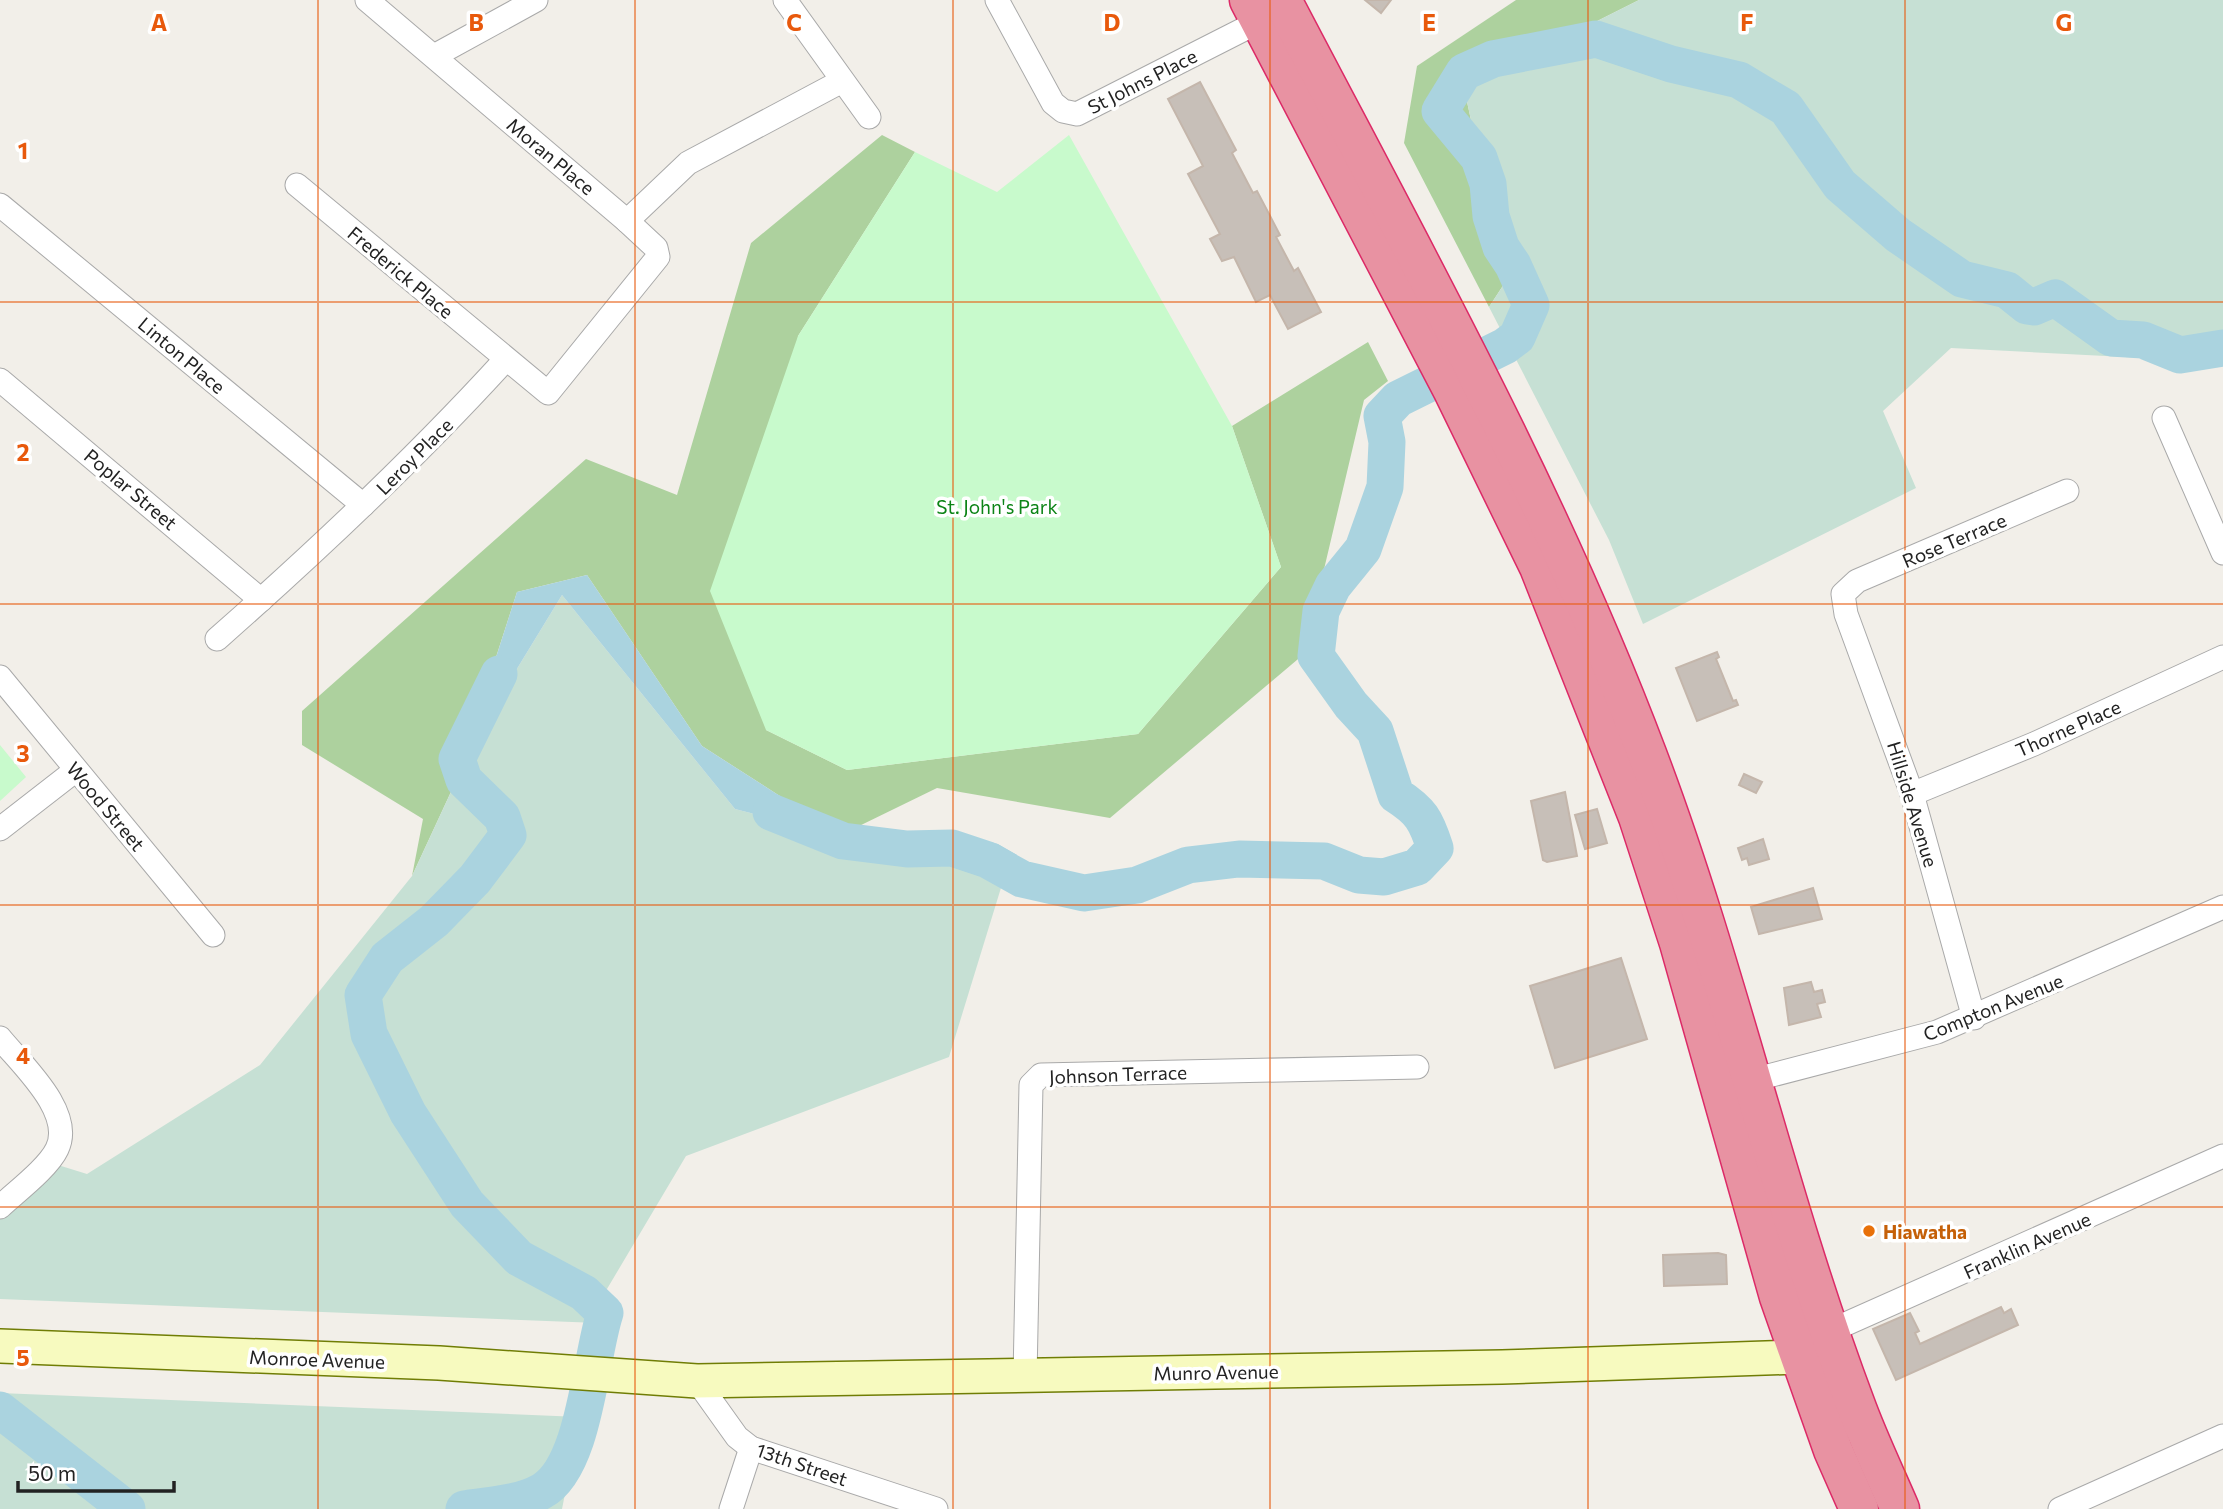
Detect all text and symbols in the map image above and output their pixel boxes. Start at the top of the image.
text: A [151,8,168,36]
text: B [468,8,484,36]
text: C [786,8,802,36]
text: D [1104,8,1121,36]
text: E [1422,8,1436,36]
text: F [1740,8,1754,36]
text: G [2056,8,2072,36]
street label: St Johns Place [1084,44,1200,118]
street label: Moran Place [502,113,600,199]
text: 1 [18,136,28,164]
street label: Frederick Place [344,221,458,323]
street label: Linton Place [134,312,230,398]
street label: Leroy Place [371,413,457,499]
text: 2 [16,438,30,466]
street label: Poplar Street [80,444,182,535]
park label: St. John's Park [936,495,1058,518]
street label: Rose Terrace [1899,508,2009,572]
street label: Thorne Place [2012,695,2124,761]
street label: Hillside Avenue [1883,738,1943,870]
text: 3 [16,739,30,767]
street label: Wood Street [62,757,150,855]
street label: Compton Avenue [1920,968,2066,1046]
text: 4 [16,1041,30,1069]
street label: Johnson Terrace [1049,1060,1187,1088]
street label: Franklin Avenue [1960,1207,2094,1283]
place label: Hiawatha [1883,1220,1967,1243]
marker: Hiawatha [1861,1223,1877,1239]
text: 5 [16,1343,30,1371]
street label: Monroe Avenue [249,1345,385,1373]
street label: Munro Avenue [1153,1359,1279,1385]
street label: 13th Street [753,1438,851,1490]
scale bar [18,1450,173,1494]
text: 50 m [28,1460,76,1485]

